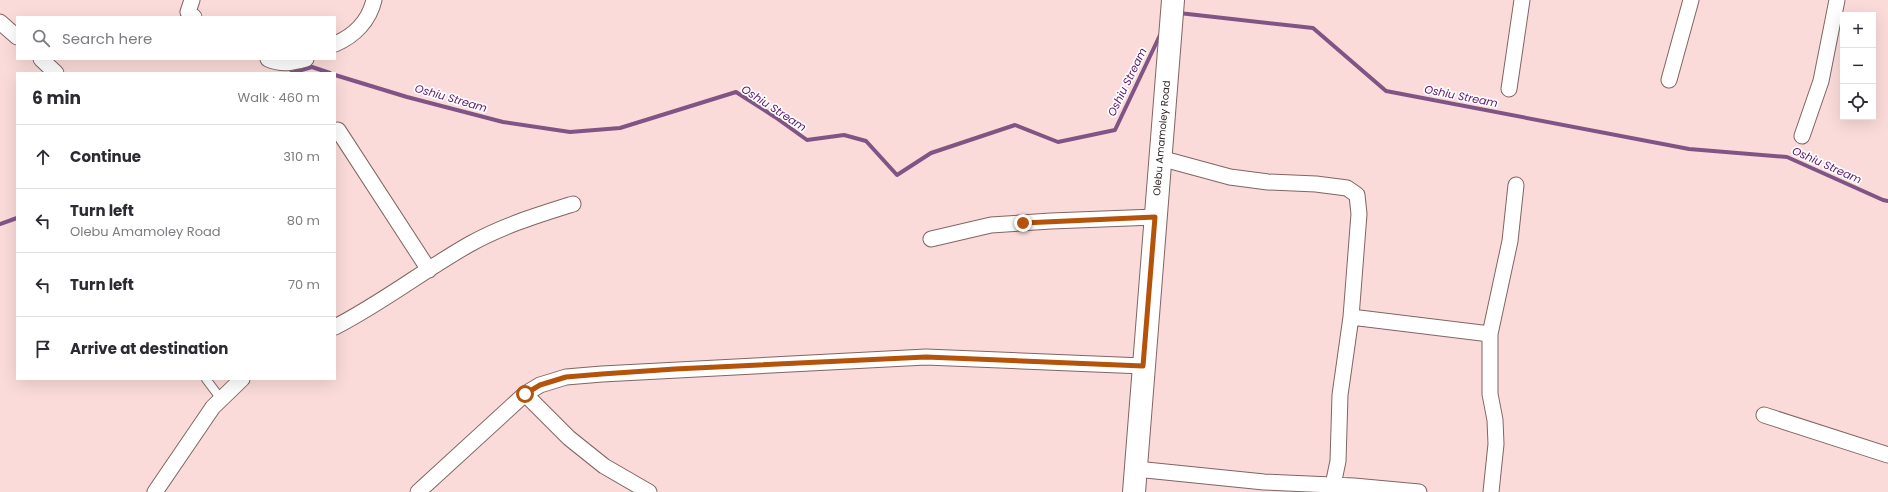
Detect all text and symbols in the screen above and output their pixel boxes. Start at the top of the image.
map controls [1840,12,1876,120]
button: + [1840,12,1876,48]
search box [16,16,336,60]
icon: search [30,27,52,49]
text: Search here [62,28,152,49]
water label: Oshiu Stream [1103,45,1151,119]
button: − [1840,48,1876,84]
water label: Oshiu Stream [413,80,489,116]
street label: Olebu Amamoley Road [1149,80,1174,196]
water label: Oshiu Stream [738,81,810,135]
water label: Oshiu Stream [1423,81,1499,111]
button: locate [1840,84,1876,120]
text: 6 min [32,86,81,110]
text: Walk · 460 m [237,88,320,107]
water label: Oshiu Stream [1790,143,1864,187]
icon: ahead [32,146,54,168]
text: Continue [70,146,141,167]
text: 310 m [283,147,320,166]
text: Turn left [70,200,134,221]
icon: left [32,210,54,232]
text: 80 m [287,211,320,230]
route end [1014,214,1032,232]
text: Olebu Amamoley Road [70,222,221,241]
icon: left [32,274,54,296]
text: Turn left [70,274,134,295]
text: 70 m [288,275,320,294]
icon: arrive [32,338,54,360]
text: Arrive at destination [70,338,228,359]
route start [516,385,534,403]

